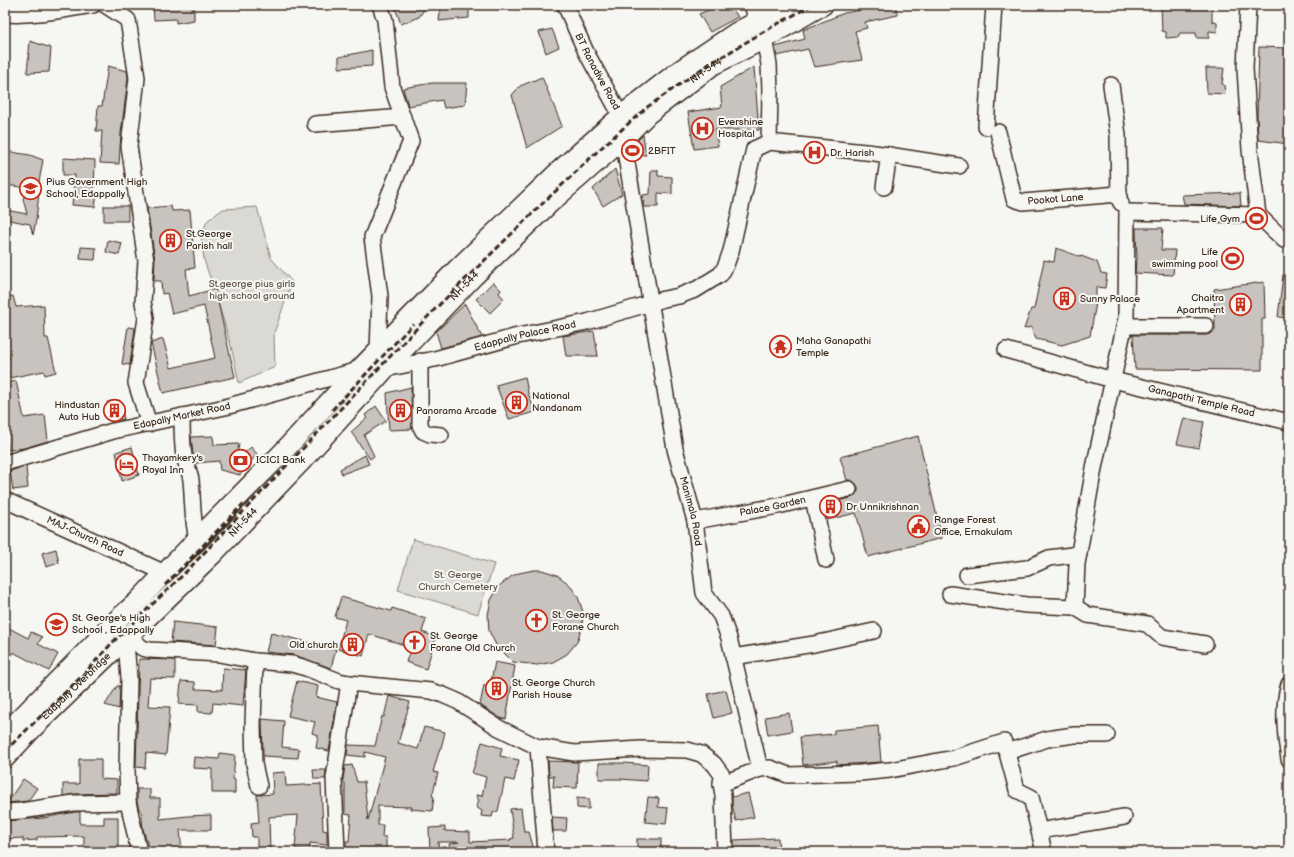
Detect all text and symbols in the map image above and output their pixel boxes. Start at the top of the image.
street label: BT Ranadive Road [572,31,623,112]
street label: NH-544 [688,55,724,86]
hospital icon: Evershine Hospital [689,115,715,141]
place label: Evershine Hospital [718,116,763,140]
sports icon: 2BFIT [619,138,645,164]
hospital icon: Dr. Harish [801,140,827,166]
place label: 2BFIT [648,145,676,157]
place label: Dr. Harish [830,147,875,159]
school or university icon: Pius Government High School, Edappally [17,175,43,201]
place label: Pius Government High School, Edappally [46,176,148,200]
street label: Pookot Lane [1027,191,1084,208]
sports icon: Life Gym [1243,206,1269,232]
place label: Life Gym [1200,213,1240,225]
building icon: St.George Parish hall [157,227,183,253]
place label: St.George Parish hall [186,228,232,252]
sports icon: Life swimming pool [1220,245,1246,271]
place label: Life swimming pool [1152,246,1218,270]
street label: NH-544 [448,269,481,303]
park label: St.george pius girls high school ground [209,278,295,302]
building icon: Sunny Palace [1052,286,1078,312]
building icon: Chaitra Apartment [1227,291,1253,317]
place label: Chaitra Apartment [1177,292,1224,316]
place label: Sunny Palace [1080,293,1140,305]
street label: Edappally Palace Road [473,318,577,354]
temple icon: Maha Ganapathi Temple [768,334,794,360]
place label: Maha Ganapathi Temple [796,335,871,359]
street label: Ganapathi Temple Road [1147,383,1256,420]
building icon: National Nandanam [504,389,530,415]
place label: National Nandanam [532,390,582,414]
building icon: Hindustan Auto Hub [102,398,128,424]
building icon: Panorama Arcade [387,398,413,424]
place label: Hindustan Auto Hub [54,399,100,423]
street label: Edapally Market Road [132,400,232,433]
place label: Panorama Arcade [416,405,497,417]
bank icon: ICICI Bank [228,447,254,473]
hotel icon: Thayamkery's Royal Inn [114,451,140,477]
place label: Thayamkery's Royal Inn [142,452,203,476]
place label: ICICI Bank [256,454,305,466]
street label: Manimala Road [677,475,704,547]
street label: Palace Garden [739,493,807,519]
building icon: Dr Unnikrishnan [818,494,844,520]
place label: Dr Unnikrishnan [846,501,919,513]
street label: NH-544 [226,505,260,540]
public building icon: Range Forest Office, Ernakulam [905,513,931,539]
street label: MAJ-Church Road [45,514,126,559]
place label: Range Forest Office, Ernakulam [934,514,1012,538]
park label: St. George Church Cemetery [418,569,498,593]
church icon: St. George Forane Church [523,608,549,634]
place label: St. George Forane Church [552,609,620,633]
school or university icon: St. George's High School , Edappally [44,611,70,637]
place label: St. George's High School , Edappally [72,612,154,636]
church icon: St. George Forane Old Church [401,629,427,655]
place label: St. George Forane Old Church [430,630,516,654]
building icon: Old church [340,632,366,658]
place label: Old church [289,639,338,651]
street label: Edapally Overbridge [39,650,113,722]
building icon: St. George Church Parish House [484,676,510,702]
place label: St. George Church Parish House [512,677,596,701]

